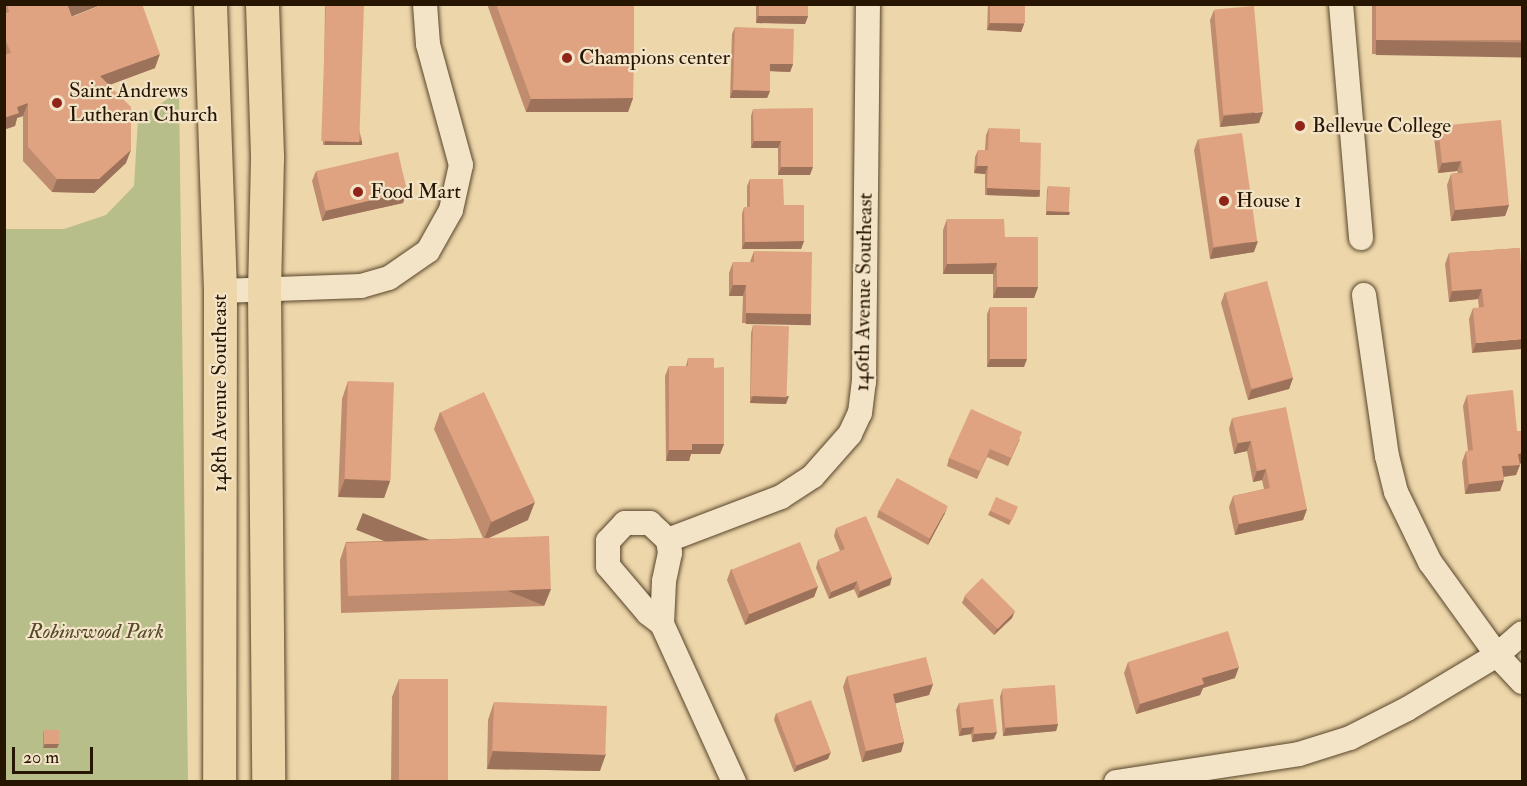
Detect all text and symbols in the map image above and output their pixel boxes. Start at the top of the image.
place label: Champions center [579,45,730,71]
marker: Champions center [560,51,574,65]
place label: Saint Andrews Lutheran Church [69,78,218,128]
marker: Saint Andrews Lutheran Church [50,96,64,110]
place label: Bellevue College [1312,113,1451,139]
marker: Bellevue College [1293,119,1307,133]
place label: Food Mart [370,179,461,205]
marker: Food Mart [351,185,365,199]
place label: House 1 [1236,188,1302,214]
street label: 146th Avenue Southeast [850,192,878,392]
marker: House 1 [1217,194,1231,208]
street label: 148th Avenue Southeast [207,294,233,492]
park label: Robinswood Park [28,619,164,645]
scale bar [15,735,96,773]
text: 20 m [23,746,59,769]

